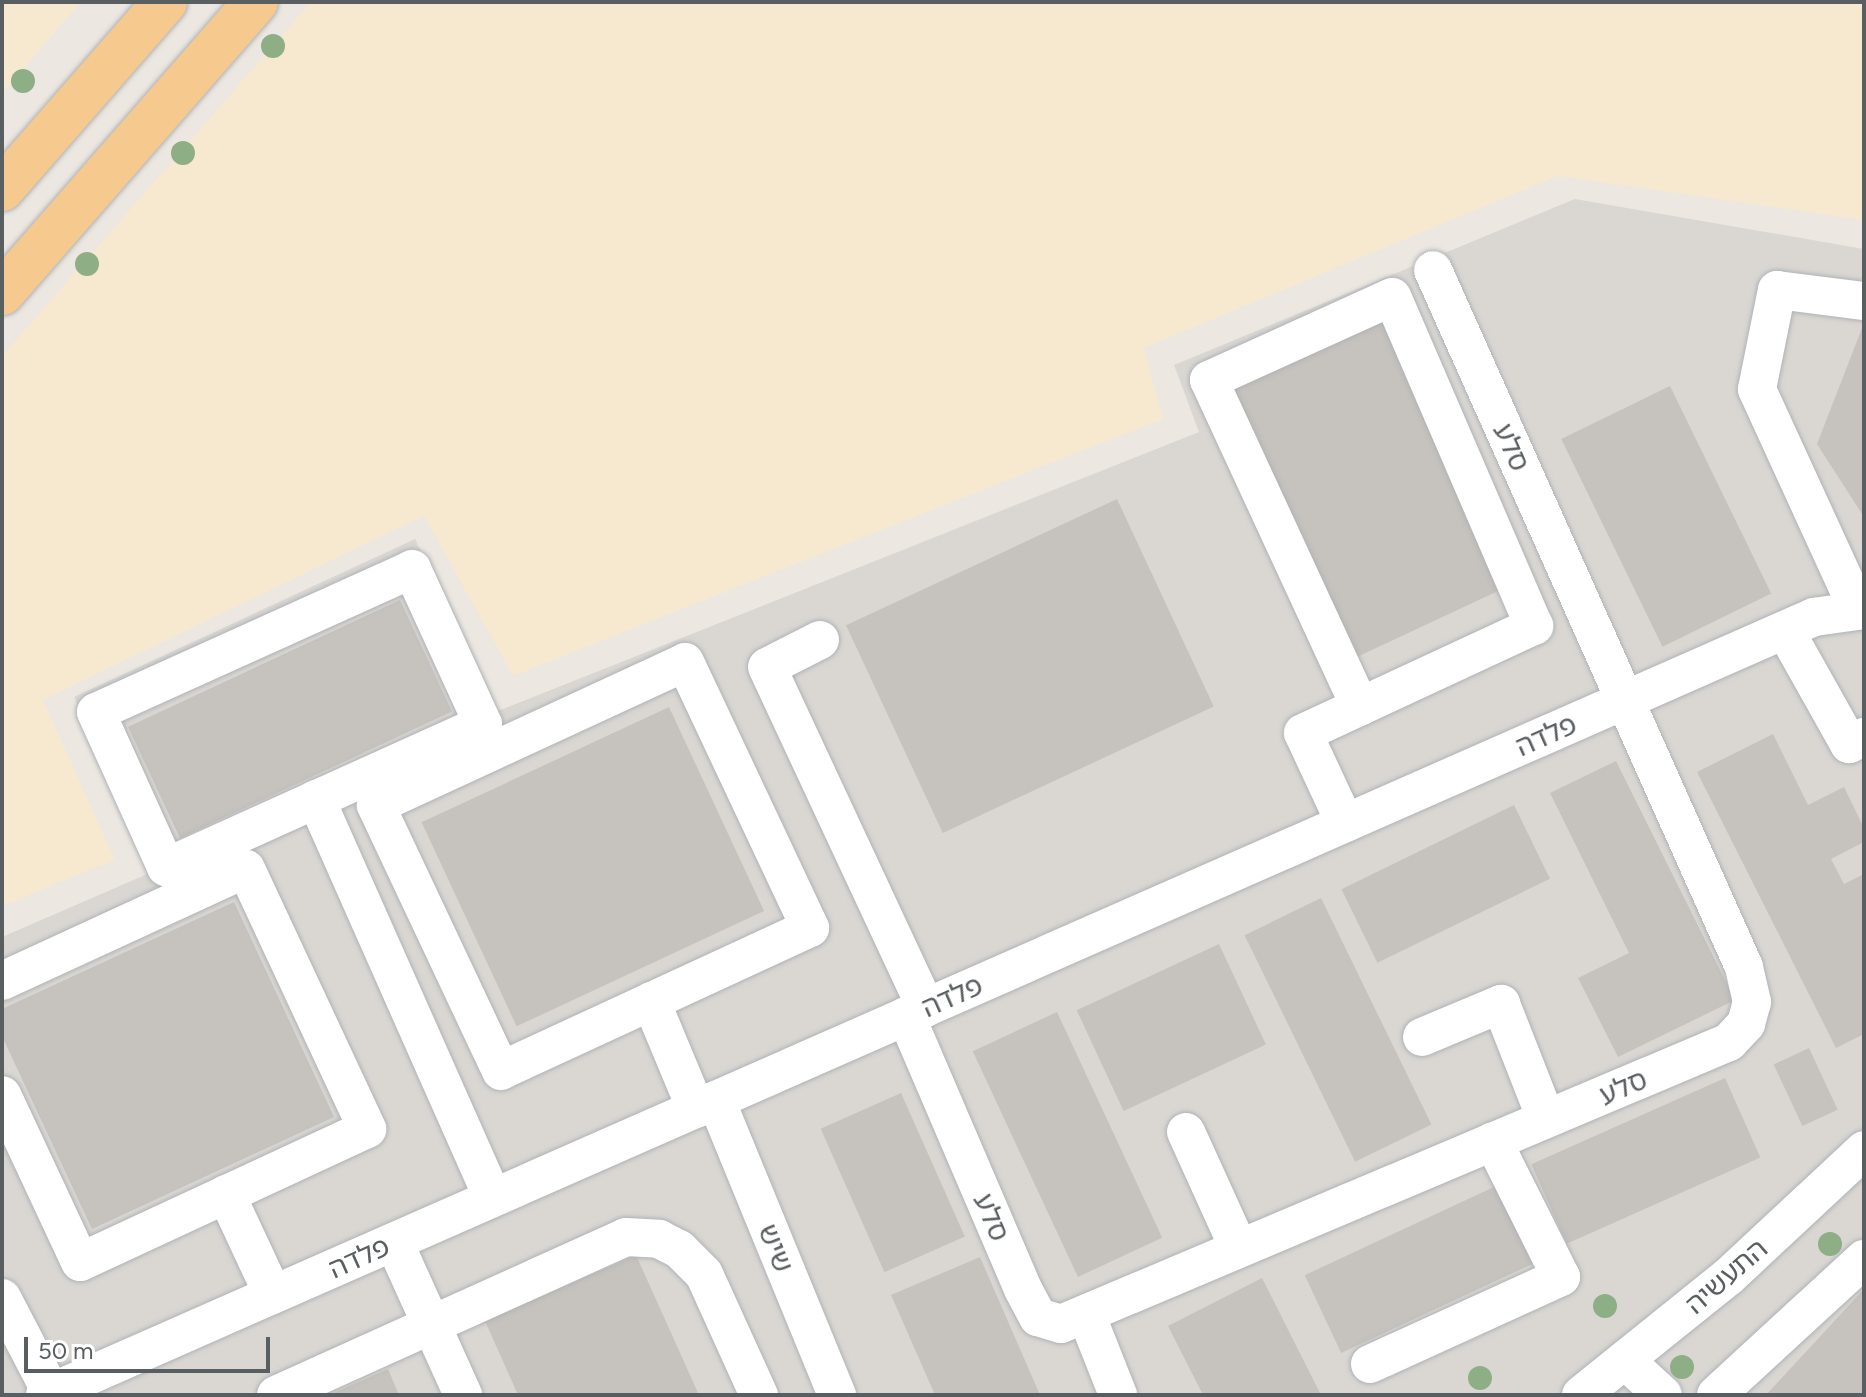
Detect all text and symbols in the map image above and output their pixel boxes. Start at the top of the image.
street label: סלע [1487,418,1537,476]
street label: פלדה [1510,707,1582,763]
street label: פלדה [916,968,988,1024]
street label: סלע [1594,1062,1652,1112]
street label: סלע [967,1188,1017,1246]
street label: שיש [751,1219,801,1277]
street label: פלדה [323,1229,395,1285]
street label: התעשיה [1678,1231,1774,1321]
scale bar [28,1321,274,1371]
text: 50 m [38,1336,94,1365]

